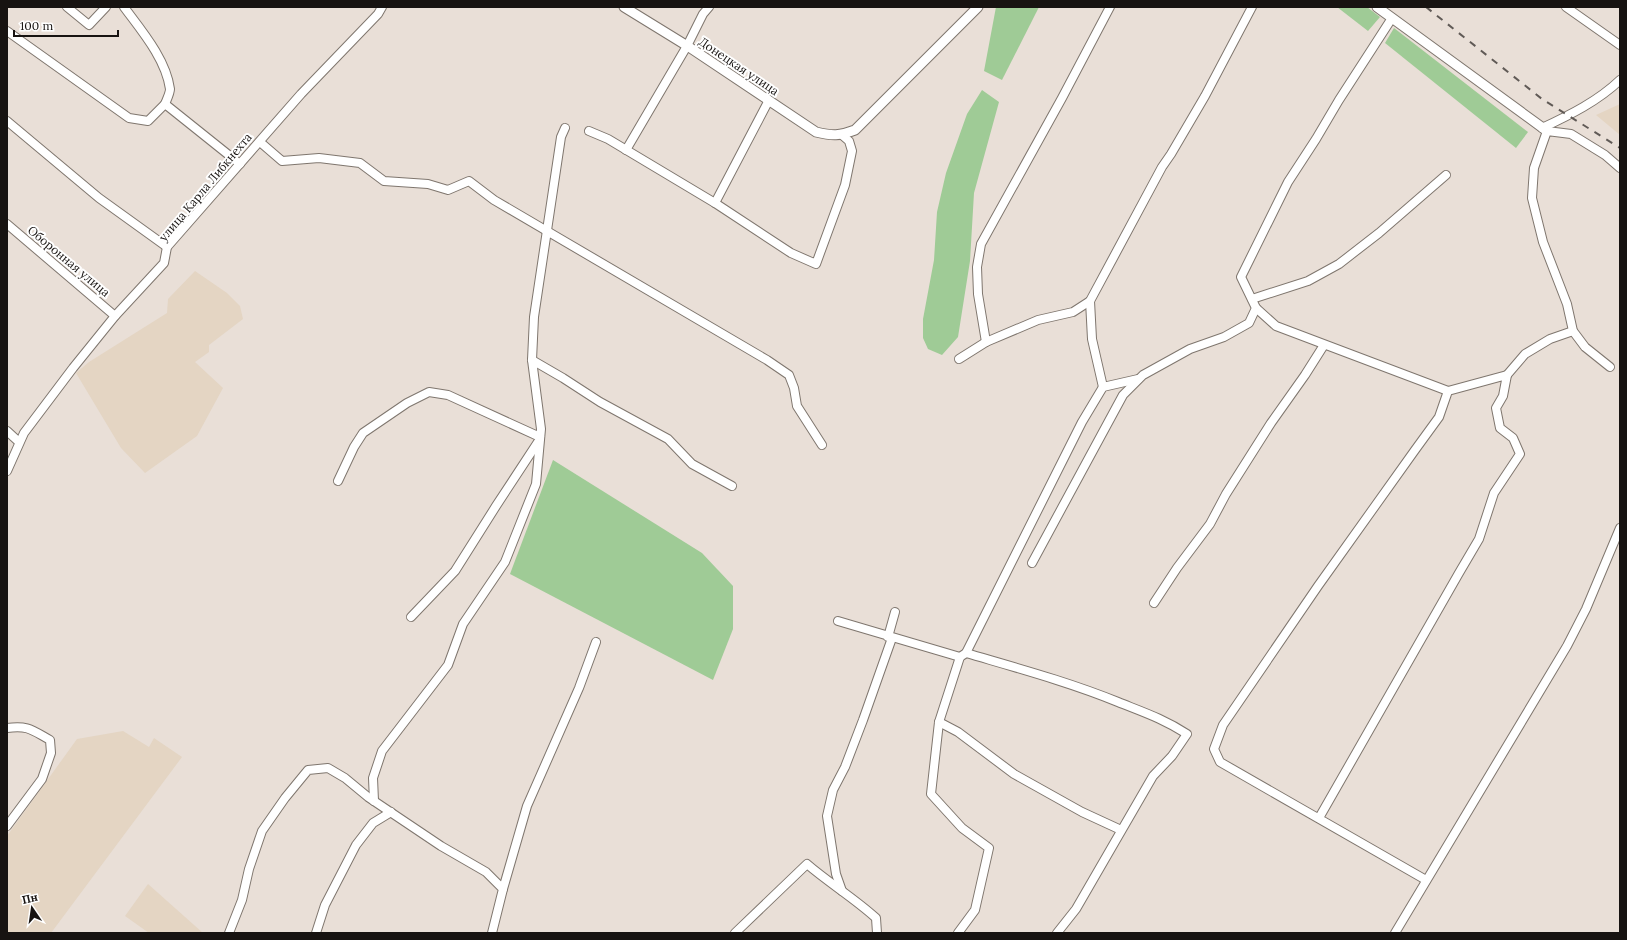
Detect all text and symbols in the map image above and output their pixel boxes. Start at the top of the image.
scale bar [14,12,118,38]
text: 100 m [20,18,53,33]
street label: Донецкая улица [696,34,782,98]
street label: улица Карла Либкнехта [155,130,255,244]
street label: Оборонная улица [25,222,113,300]
north arrow [12,888,52,928]
text: Пн [20,890,39,907]

